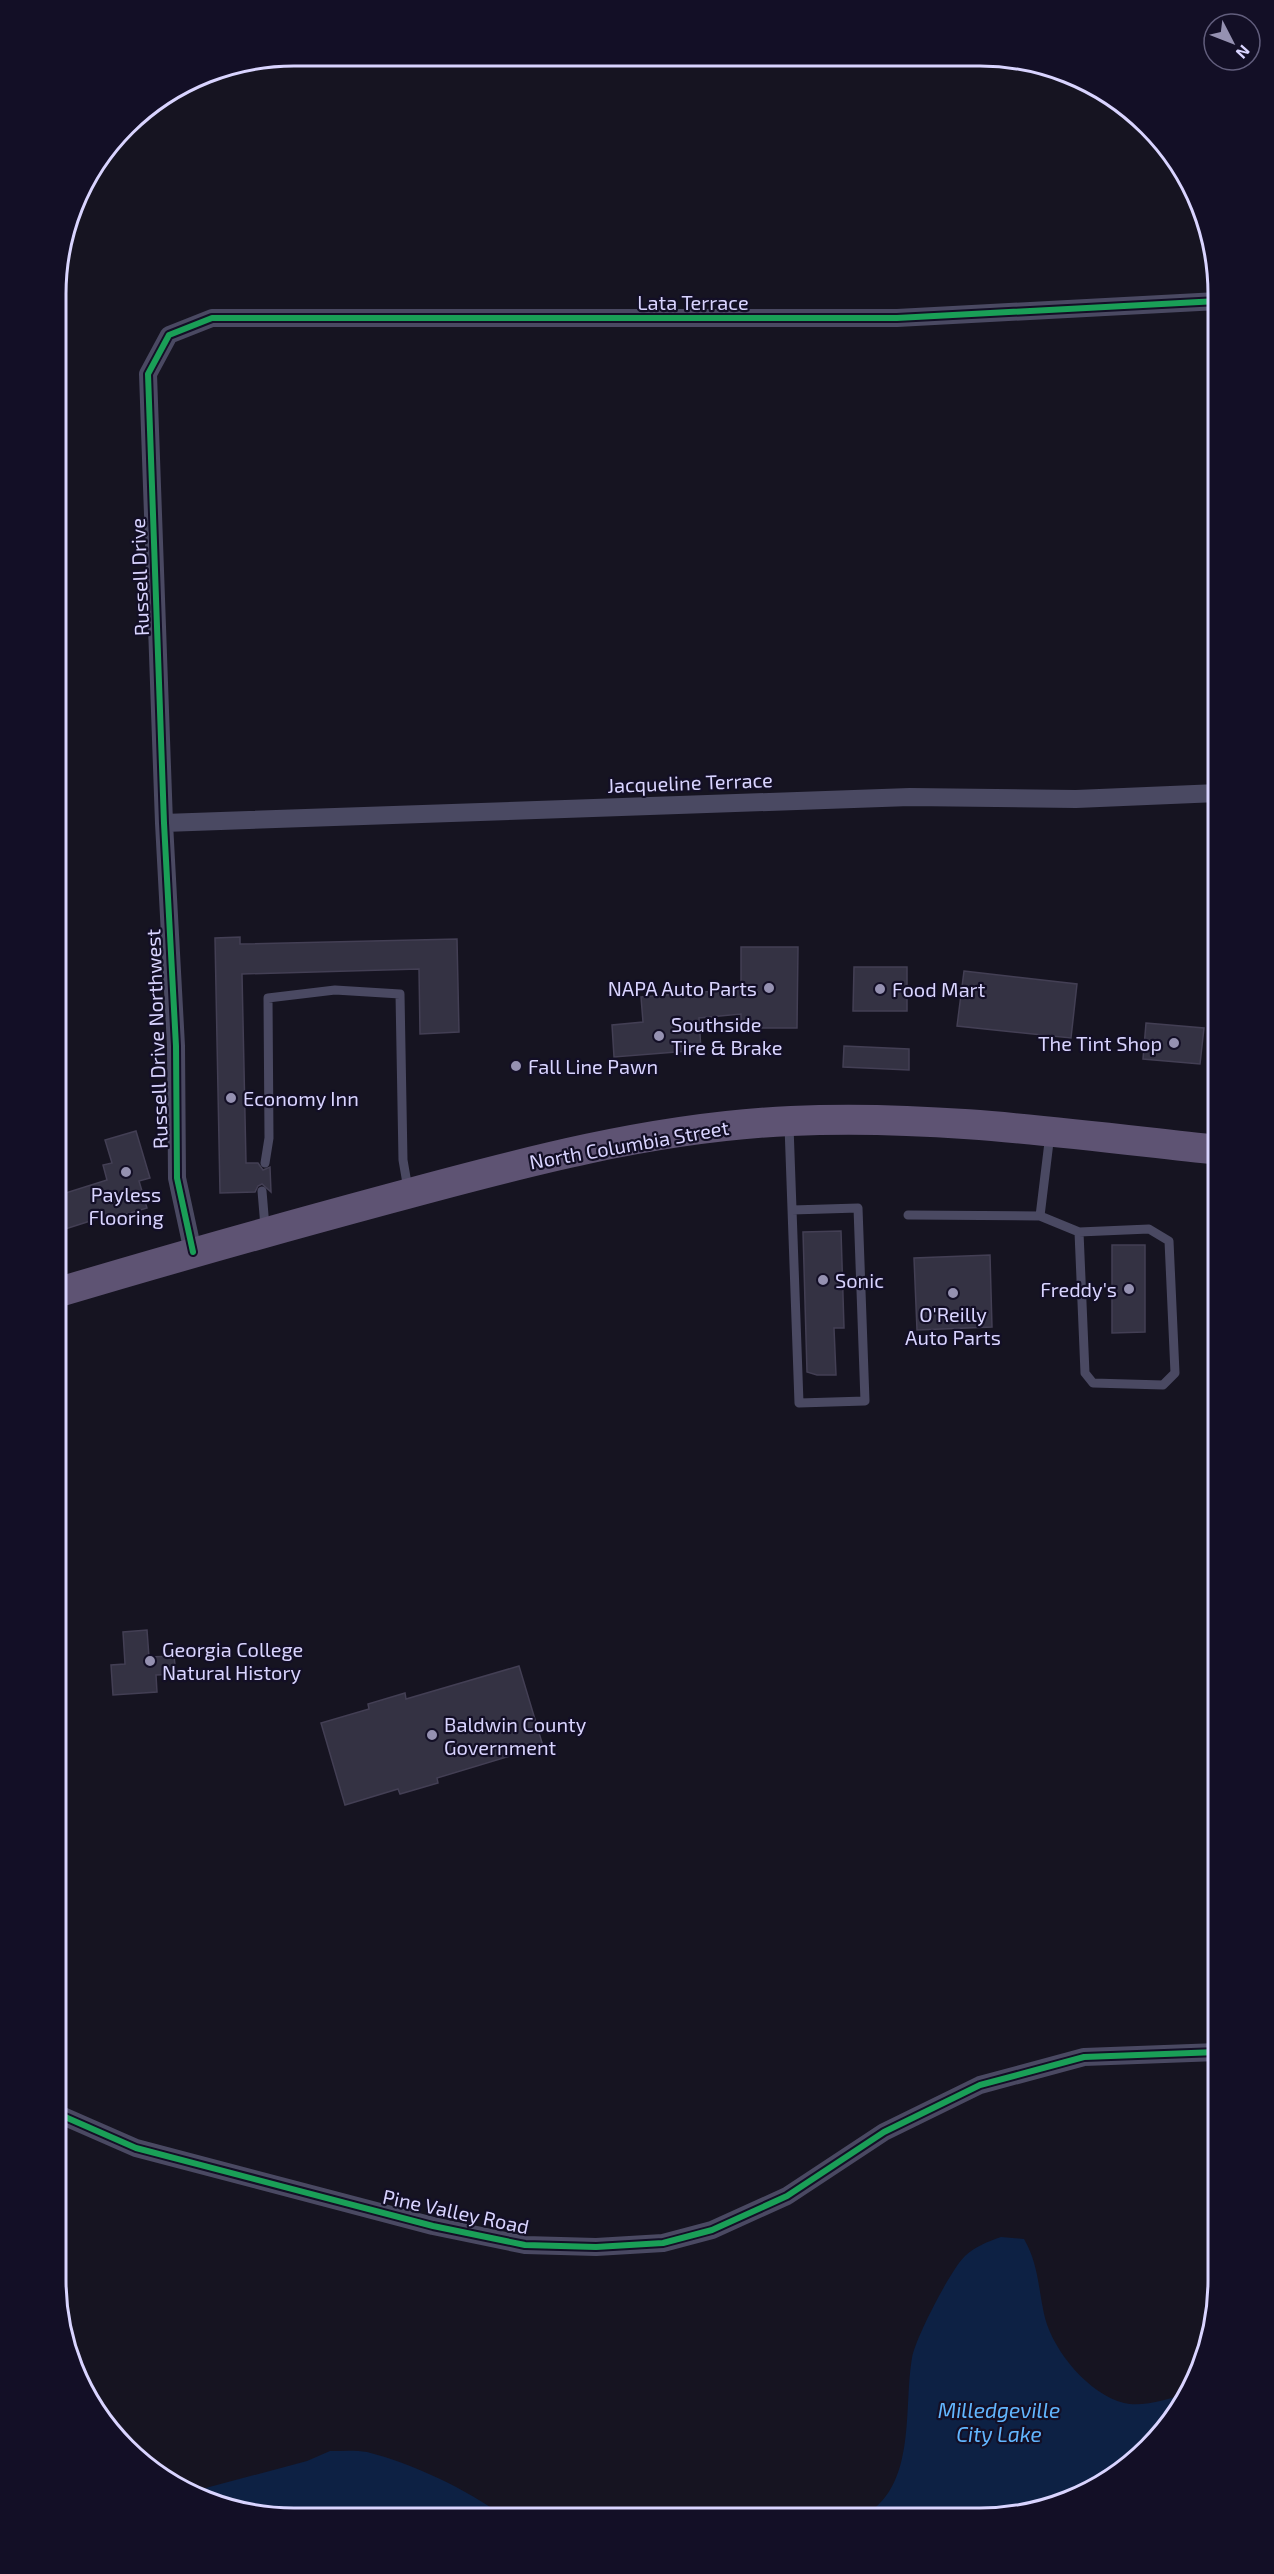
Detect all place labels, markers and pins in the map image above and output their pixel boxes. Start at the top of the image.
place label: NAPA Auto Parts [608,976,757,1000]
place label: Food Mart [892,977,986,1001]
marker: NAPA Auto Parts [762,981,776,995]
marker: Food Mart [873,982,887,996]
place label: Southside Tire & Brake [671,1012,782,1059]
marker: Southside Tire & Brake [652,1029,666,1043]
place label: The Tint Shop [1038,1031,1162,1055]
marker: The Tint Shop [1167,1036,1181,1050]
place label: Fall Line Pawn [528,1054,658,1078]
marker: Fall Line Pawn [509,1059,523,1073]
place label: Economy Inn [243,1086,359,1110]
marker: Economy Inn [224,1091,238,1105]
marker: Payless Flooring [119,1165,133,1179]
place label: Payless Flooring [88,1182,164,1229]
place label: Sonic [835,1268,884,1292]
marker: Sonic [816,1273,830,1287]
place label: Freddy's [1040,1277,1117,1301]
marker: Freddy's [1122,1282,1136,1296]
marker: O'Reilly Auto Parts [946,1286,960,1300]
place label: O'Reilly Auto Parts [905,1302,1001,1349]
place label: Georgia College Natural History [162,1637,303,1684]
marker: Georgia College Natural History [143,1654,157,1668]
place label: Baldwin County Government [444,1712,587,1759]
marker: Baldwin County Government [425,1728,439,1742]

